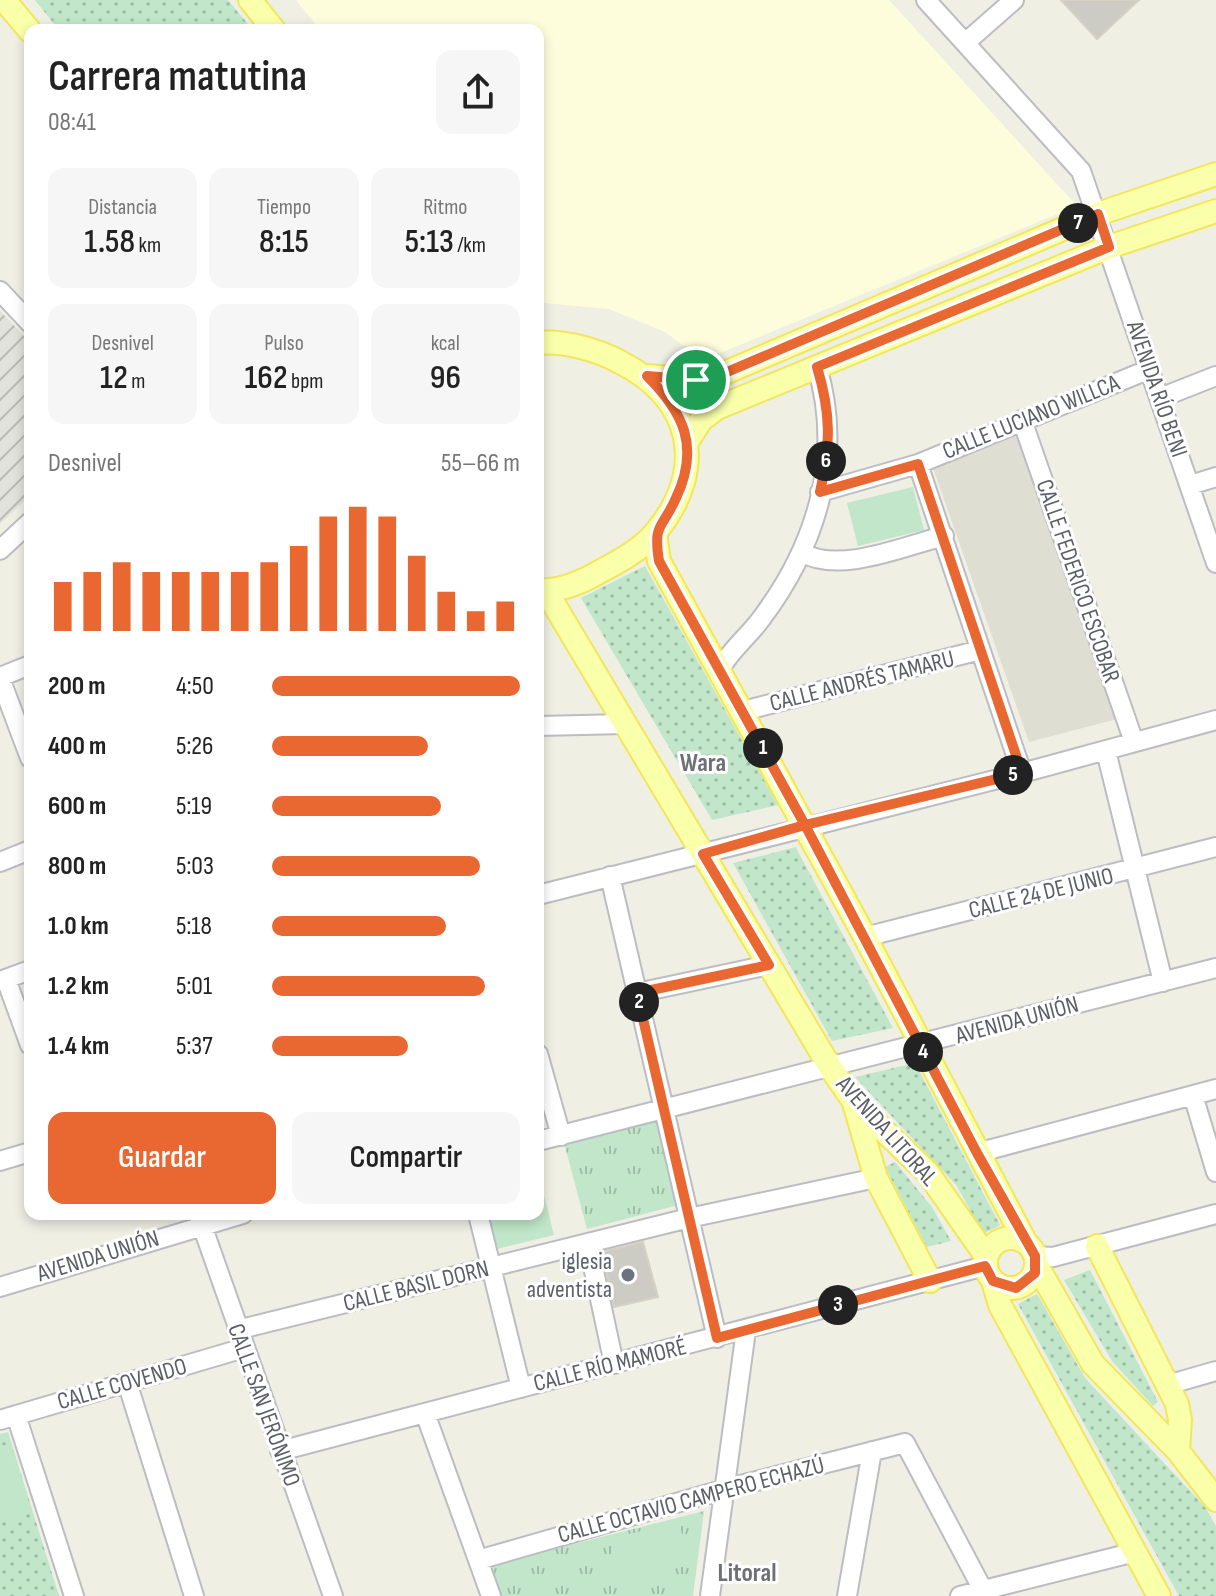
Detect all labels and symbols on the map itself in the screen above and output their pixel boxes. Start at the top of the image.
pin: 7 [1058,203,1098,243]
street label: AVENIDA RÍO BENI [1120,316,1194,461]
pin [662,346,730,414]
street label: CALLE LUCIANO WILLCA [938,368,1124,466]
pin: 6 [806,441,846,481]
street label: CALLE FEDERICO ESCOBAR [1030,476,1126,686]
street label: CALLE ANDRÉS TAMARU [767,644,957,718]
pin: 1 [743,728,783,768]
district label: Wara [680,748,726,779]
pin: 5 [993,755,1033,795]
street label: CALLE 24 DE JUNIO [966,861,1116,925]
pin: 2 [619,982,659,1022]
street label: AVENIDA UNIÓN [951,990,1082,1051]
pin: 4 [903,1032,943,1072]
street label: AVENIDA LITORAL [829,1069,944,1192]
street label: AVENIDA UNIÓN [33,1224,162,1289]
place label: iglesia adventista [527,1247,612,1304]
street label: CALLE BASIL DORN [340,1254,492,1318]
marker: iglesia adventista [619,1266,637,1284]
pin: 3 [818,1285,858,1325]
street label: CALLE SAN JERÓNIMO [221,1320,307,1490]
street label: CALLE RÍO MAMORÉ [531,1332,689,1398]
street label: CALLE COVENDO [54,1352,190,1416]
street label: CALLE OCTAVIO CAMPERO ECHAZÚ [554,1450,828,1550]
district label: Litoral [718,1558,776,1589]

